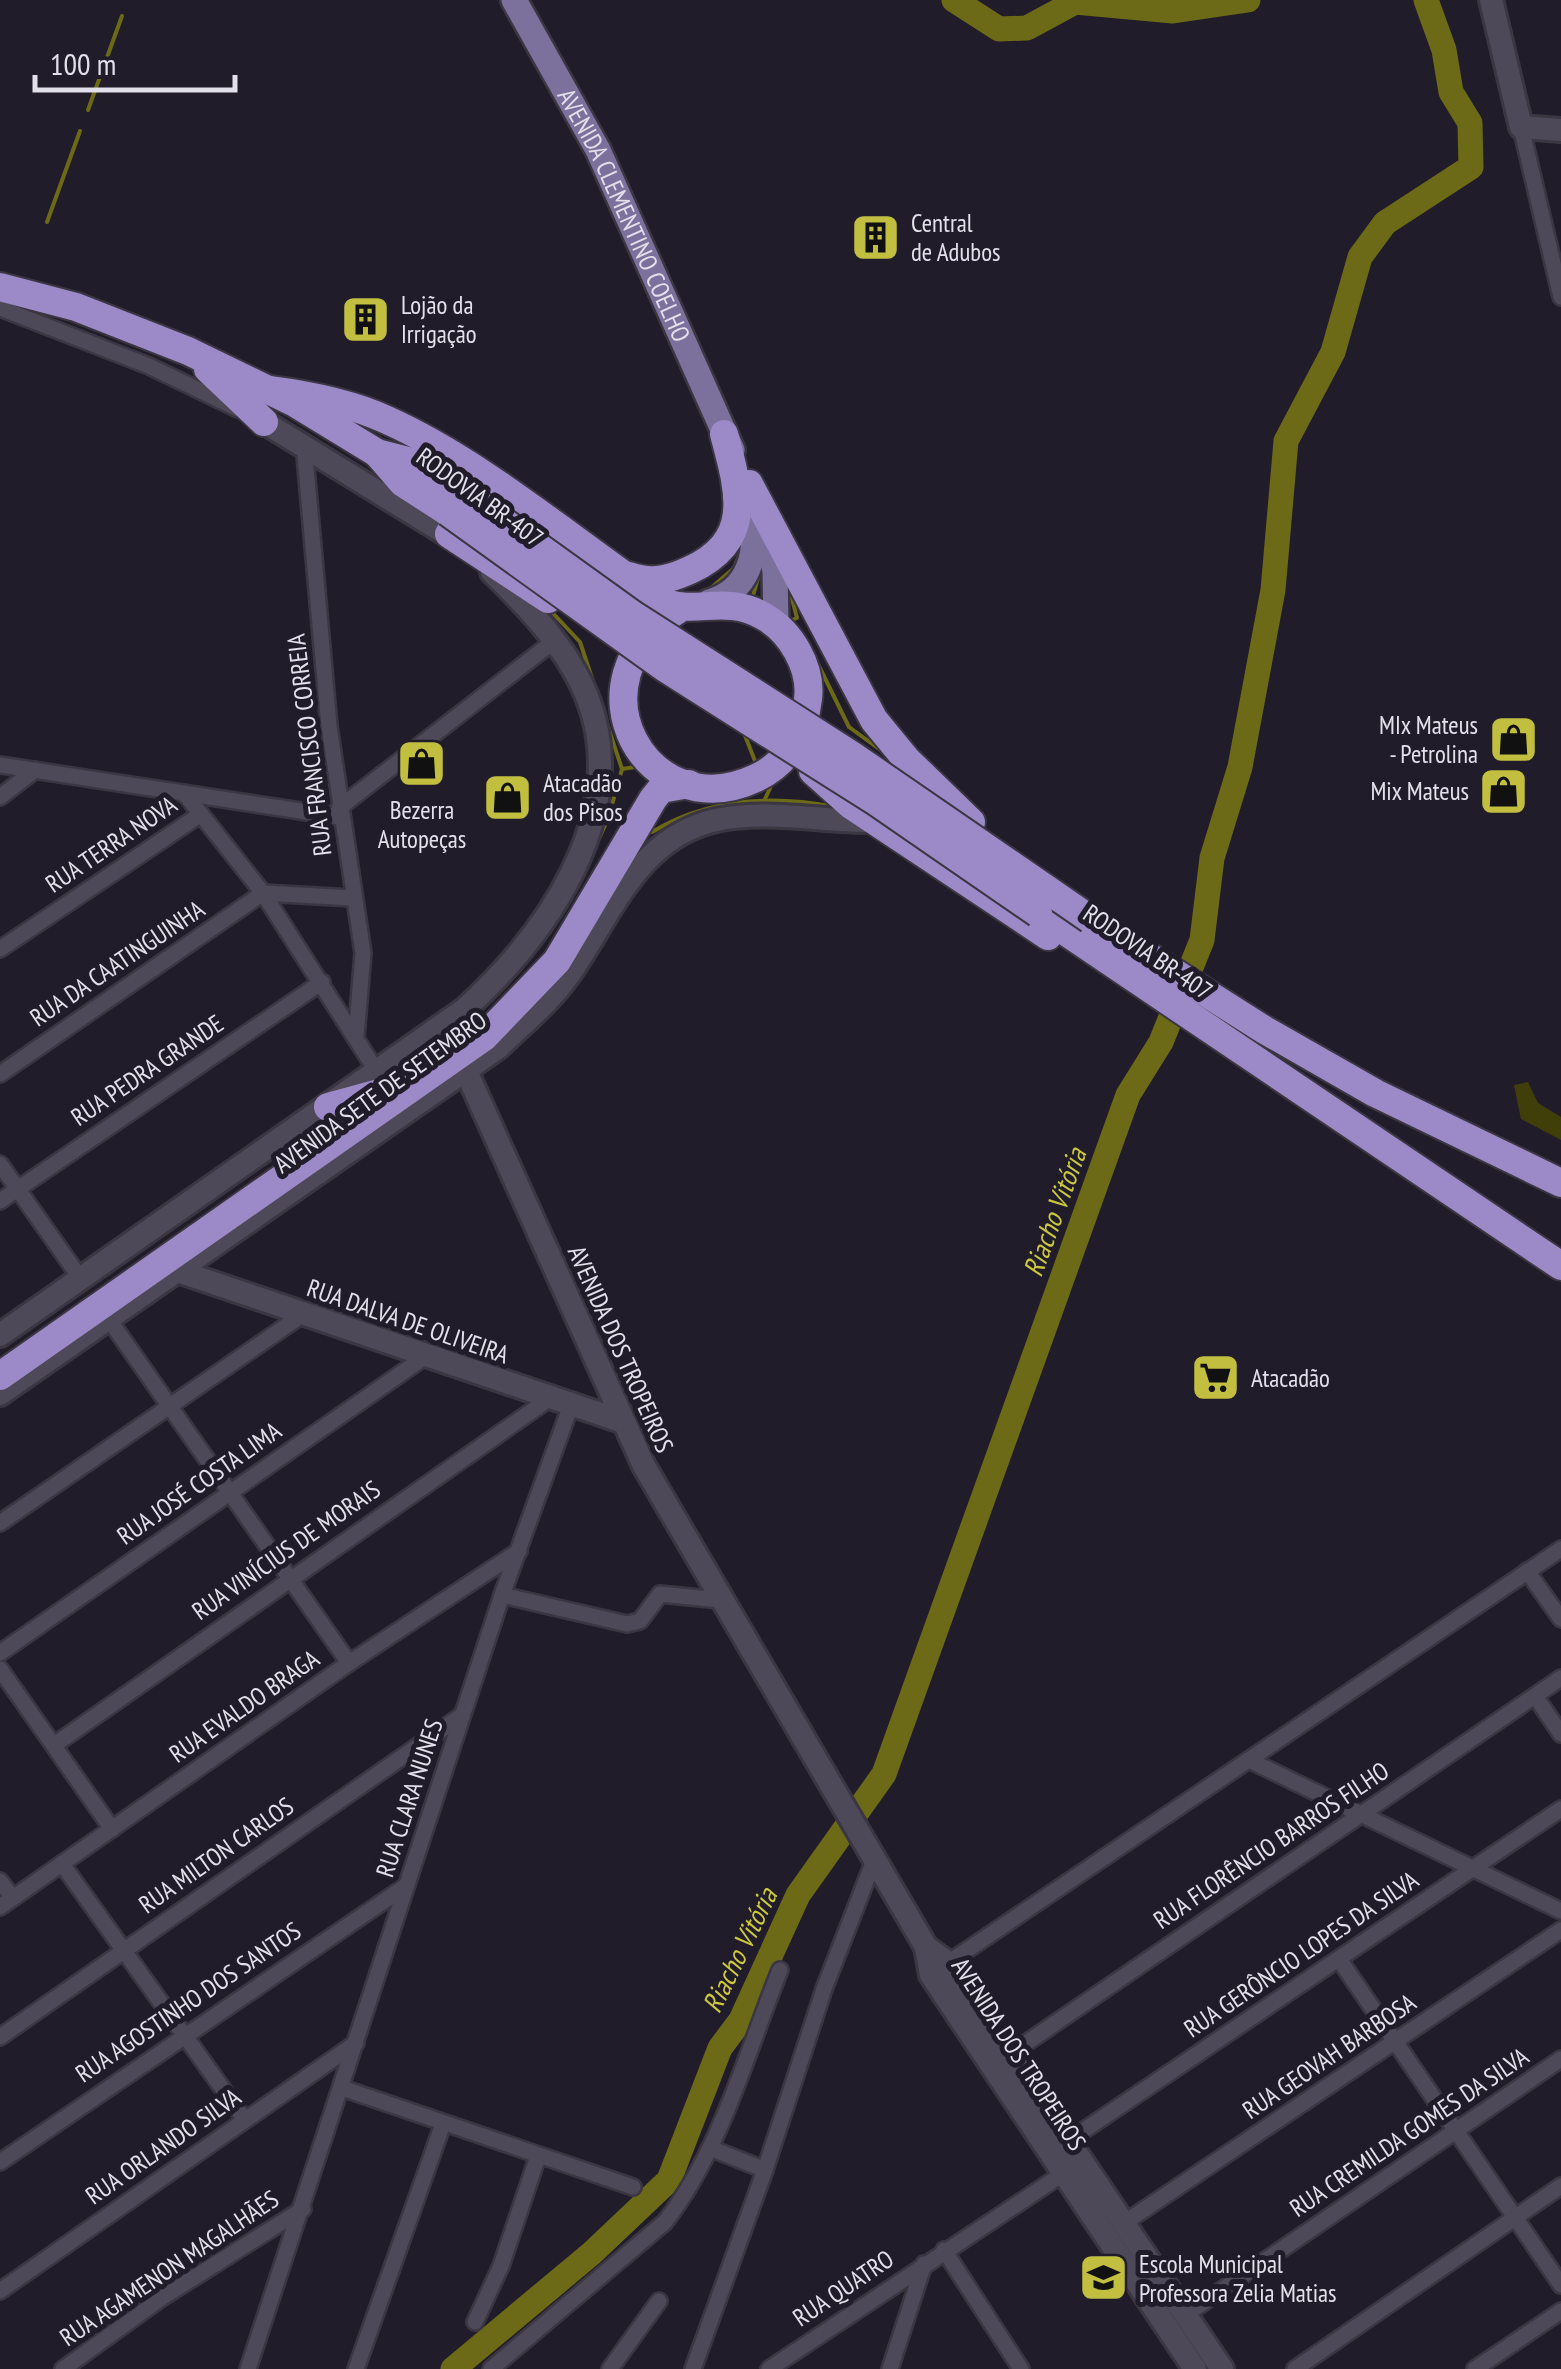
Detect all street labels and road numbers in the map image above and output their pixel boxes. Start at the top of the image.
street label: AVENIDA CLEMENTINO COELHO [551,83,698,347]
street label: RODOVIA BR-407 [410,440,550,554]
street label: RUA FRANCISCO CORREIA [279,632,338,858]
street label: RUA TERRA NOVA [39,788,183,900]
street label: RUA DA CAATINGUINHA [24,893,210,1033]
street label: RODOVIA BR-407 [1077,897,1219,1007]
street label: AVENIDA SETE DE SETEMBRO [267,1004,493,1180]
street label: RUA PEDRA GRANDE [65,1007,229,1133]
street label: AVENIDA DOS TROPEIROS [561,1241,681,1457]
street label: RUA DALVA DE OLIVEIRA [303,1271,513,1371]
street label: RUA JOSÉ COSTA LIMA [111,1414,287,1552]
street label: RUA VINÍCIUS DE MORAIS [186,1473,386,1627]
street label: RUA EVALDO BRAGA [163,1642,325,1769]
street label: RUA CLARA NUNES [368,1715,450,1881]
street label: RUA FLORÊNCIO BARROS FILHO [1147,1754,1395,1936]
street label: RUA MILTON CARLOS [132,1790,300,1920]
street label: RUA GERÔNCIO LOPES DA SILVA [1178,1863,1424,2044]
street label: RUA AGOSTINHO DOS SANTOS [69,1915,307,2089]
street label: AVENIDA DOS TROPEIROS [945,1952,1093,2156]
street label: RUA GEOVAH BARBOSA [1236,1986,1422,2126]
street label: RUA CREMILDA GOMES DA SILVA [1283,2040,1535,2224]
street label: RUA ORLANDO SILVA [79,2081,247,2211]
street label: RUA AGAMENON MAGALHÃES [54,2183,284,2353]
street label: RUA QUATRO [786,2243,900,2333]

